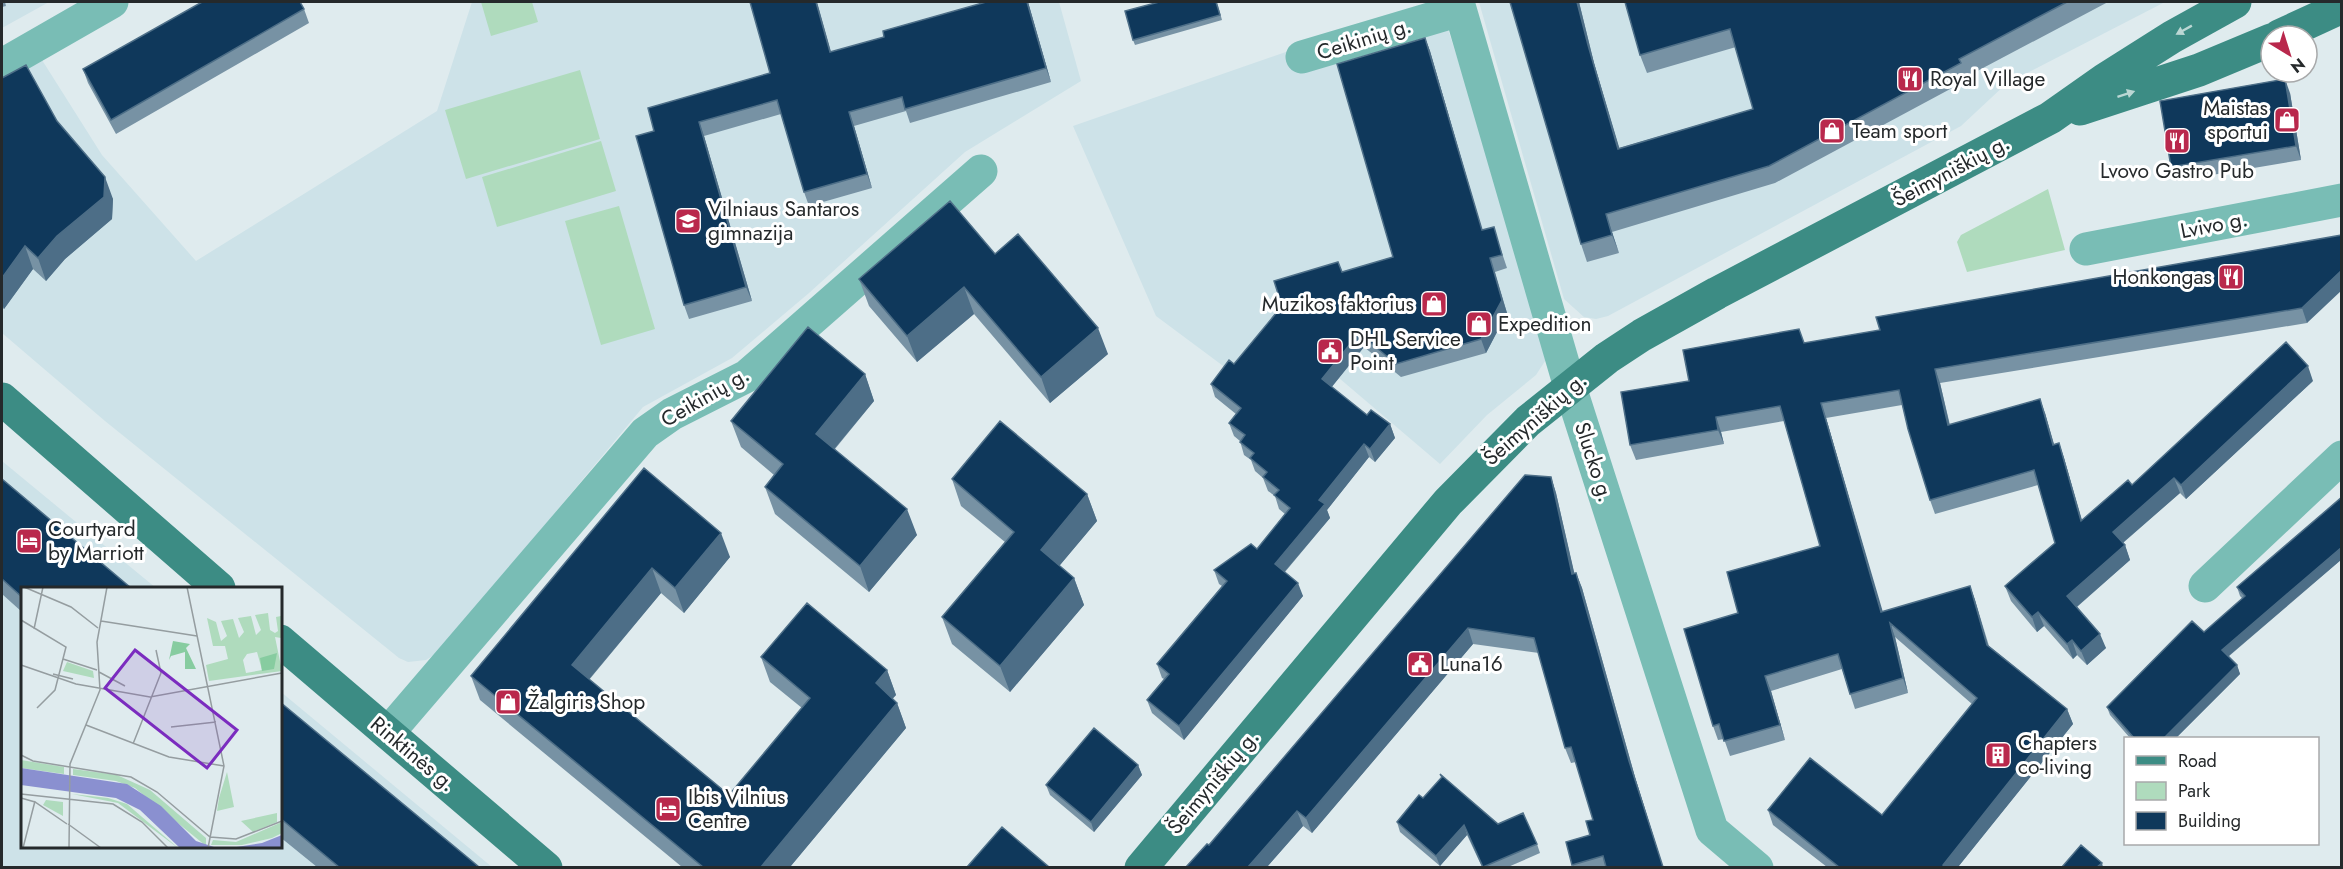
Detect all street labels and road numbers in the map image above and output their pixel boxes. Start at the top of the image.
street label: Ceikinių g. [1313,10,1415,68]
street label: Šeimyniškių g. [1887,128,2015,214]
street label: Lvivo g. [2178,204,2250,246]
street label: Ceikinių g. [655,360,755,434]
street label: Šeimyniškių g. [1477,366,1593,472]
street label: Slucko g. [1567,418,1621,506]
street label: Rinktinės g. [364,709,462,799]
street label: Šeimyniškių g. [1160,723,1266,841]

